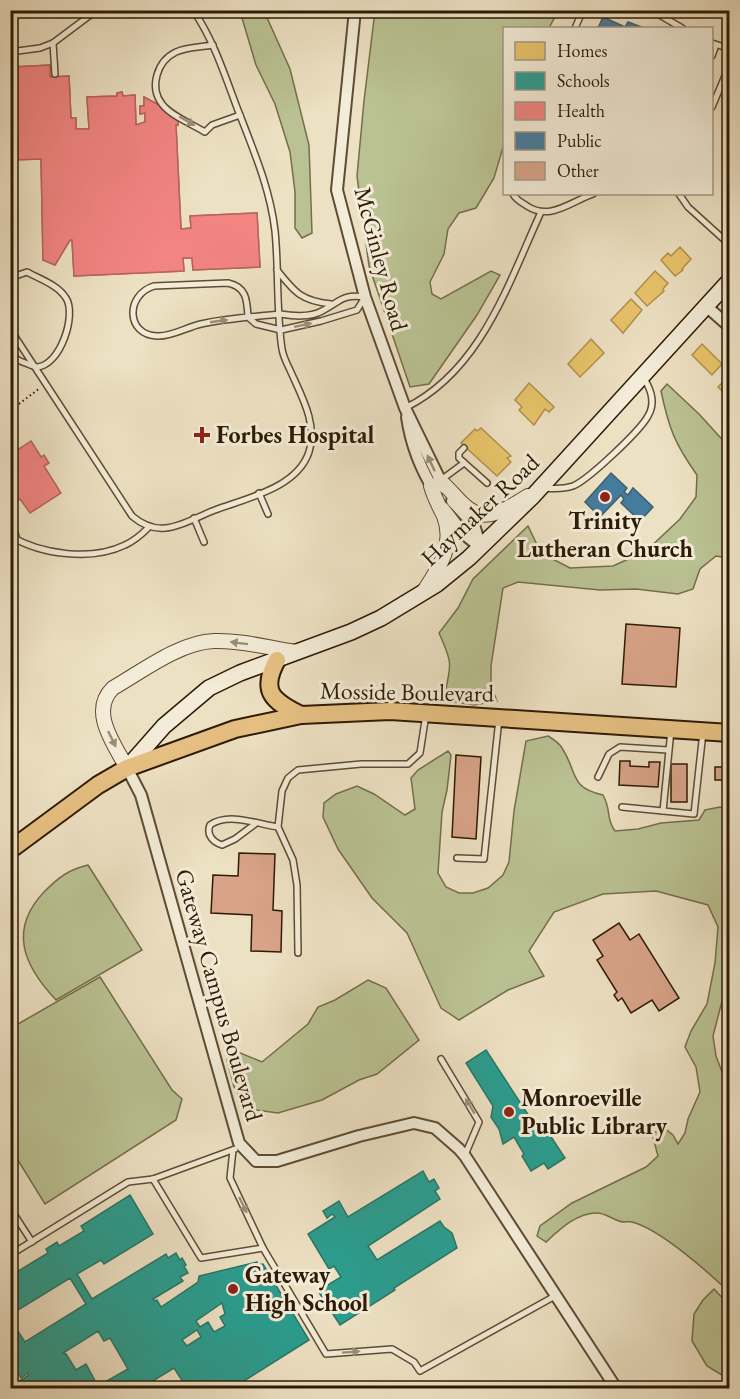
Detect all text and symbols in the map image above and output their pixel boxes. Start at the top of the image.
legend [503,27,713,195]
text: Homes [557,39,608,62]
text: Schools [557,69,610,92]
text: Health [557,99,605,122]
one-way arrow [179,116,196,126]
text: Public [557,129,601,152]
text: Other [557,159,599,182]
street label: McGinley Road [347,184,416,335]
one-way arrow [210,316,229,326]
one-way arrow [294,320,313,329]
place label: Forbes Hospital [216,419,374,450]
marker: Forbes Hospital [193,426,211,444]
street label: Haymaker Road [414,446,546,573]
one-way arrow [426,454,435,471]
marker: Trinity Lutheran Church [598,490,612,504]
place label: Trinity Lutheran Church [517,505,693,564]
one-way arrow [229,638,248,647]
street label: Mosside Boulevard [320,674,495,709]
one-way arrow [108,731,117,748]
street label: Gateway Campus Boulevard [169,865,271,1126]
place label: Monroeville Public Library [521,1082,667,1142]
one-way arrow [464,1098,475,1114]
marker: Monroeville Public Library [502,1105,516,1119]
one-way arrow [238,1197,247,1214]
place label: Gateway High School [245,1259,368,1319]
marker: Gateway High School [226,1282,240,1296]
one-way arrow [341,1347,360,1357]

